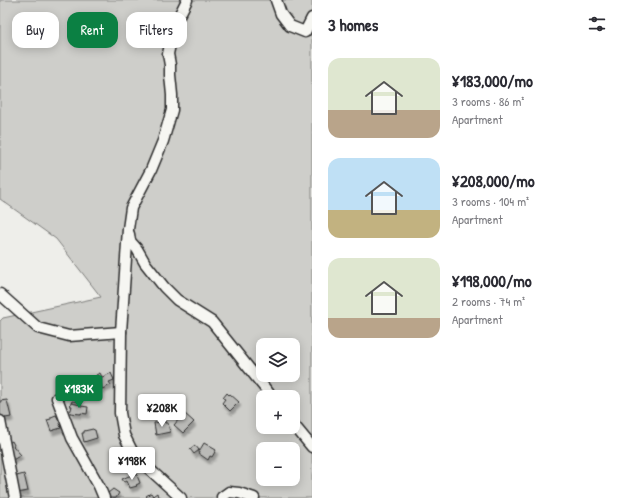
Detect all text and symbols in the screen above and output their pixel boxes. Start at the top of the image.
chip: Buy [12,12,59,48]
chip: Rent [67,12,118,48]
chip: Filters [126,12,187,48]
text: 3 homes [328,13,378,36]
icon: filters [586,13,608,35]
text: ¥183,000/mo [452,69,533,92]
icon: home [360,74,408,122]
text: 3 rooms · 86 m² [452,92,524,110]
text: Apartment [452,110,503,128]
text: ¥208,000/mo [452,169,535,192]
icon: home [360,174,408,222]
text: 3 rooms · 104 m² [452,192,529,210]
text: Apartment [452,210,503,228]
text: ¥198,000/mo [452,269,532,292]
icon: home [360,274,408,322]
text: 2 rooms · 74 m² [452,292,525,310]
text: Apartment [452,310,503,328]
map controls [256,338,300,486]
button: layers [256,338,300,382]
pin: ¥183K [51,375,107,409]
text: ¥183K [64,379,94,397]
button: + [256,390,300,434]
pin: ¥208K [134,394,190,428]
text: ¥208K [147,398,177,416]
button: − [256,442,300,486]
pin: ¥198K [104,447,160,481]
text: ¥198K [118,451,146,469]

